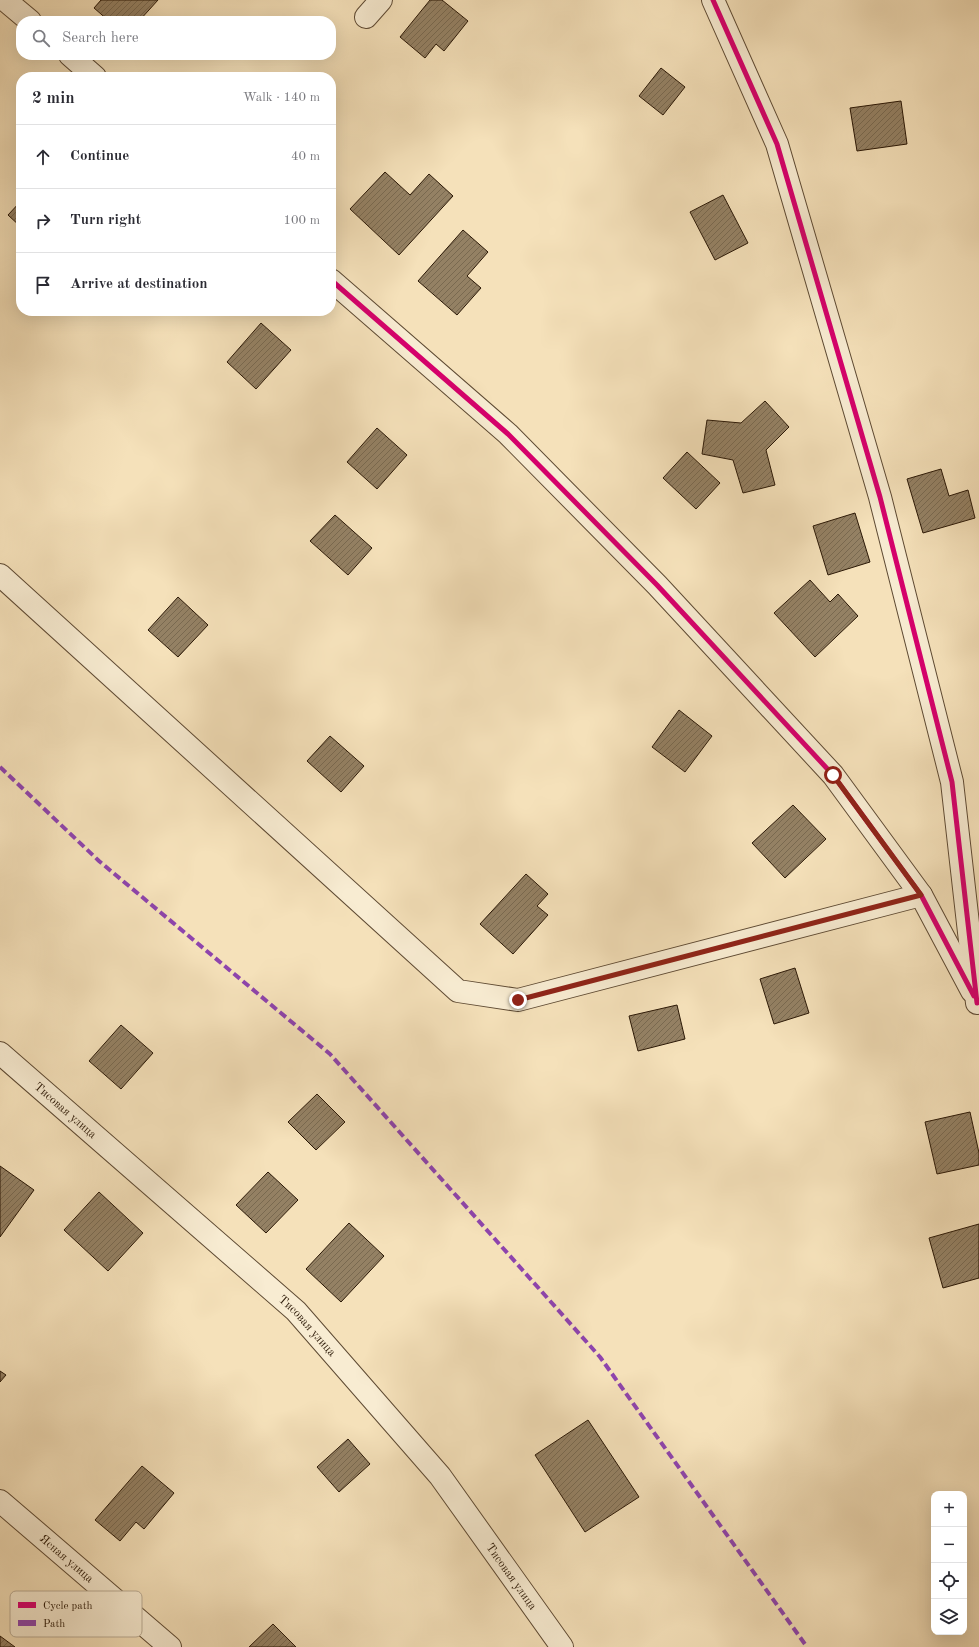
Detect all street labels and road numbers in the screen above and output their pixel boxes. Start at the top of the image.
street label: Тисовая улица [31,1081,98,1141]
street label: Тисовая улица [276,1294,338,1359]
street label: Ясная улица [37,1533,96,1586]
street label: Тисовая улица [483,1542,538,1612]

